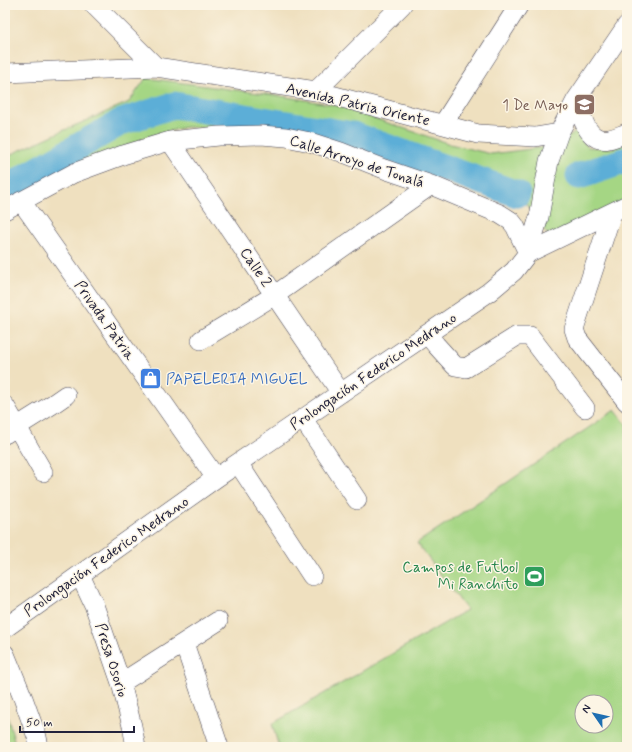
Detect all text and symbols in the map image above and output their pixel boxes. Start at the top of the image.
street label: Avenida Patria Oriente [284,79,432,131]
school or university icon: 1 De Mayo [571,92,597,118]
place label: 1 De Mayo [502,96,568,116]
street label: Calle Arroyo de Tonalá [287,131,427,193]
street label: Calle 2 [235,244,276,291]
street label: Privada Patria [69,277,140,365]
street label: Prolongación Federico Medrano [286,308,462,436]
shop icon: PAPELERIA MIGUEL [137,366,163,392]
place label: PAPELERIA MIGUEL [166,370,308,390]
street label: Prolongación Federico Medrano [20,492,194,622]
place label: Campos de Futbol Mi Ranchito [402,558,518,595]
sports icon: Campos de Futbol Mi Ranchito [521,563,547,589]
street label: Presa Osorio [90,621,132,700]
north arrow [574,694,614,734]
text: N [579,702,594,716]
scale bar [20,708,134,734]
text: 50 m [26,715,53,731]

